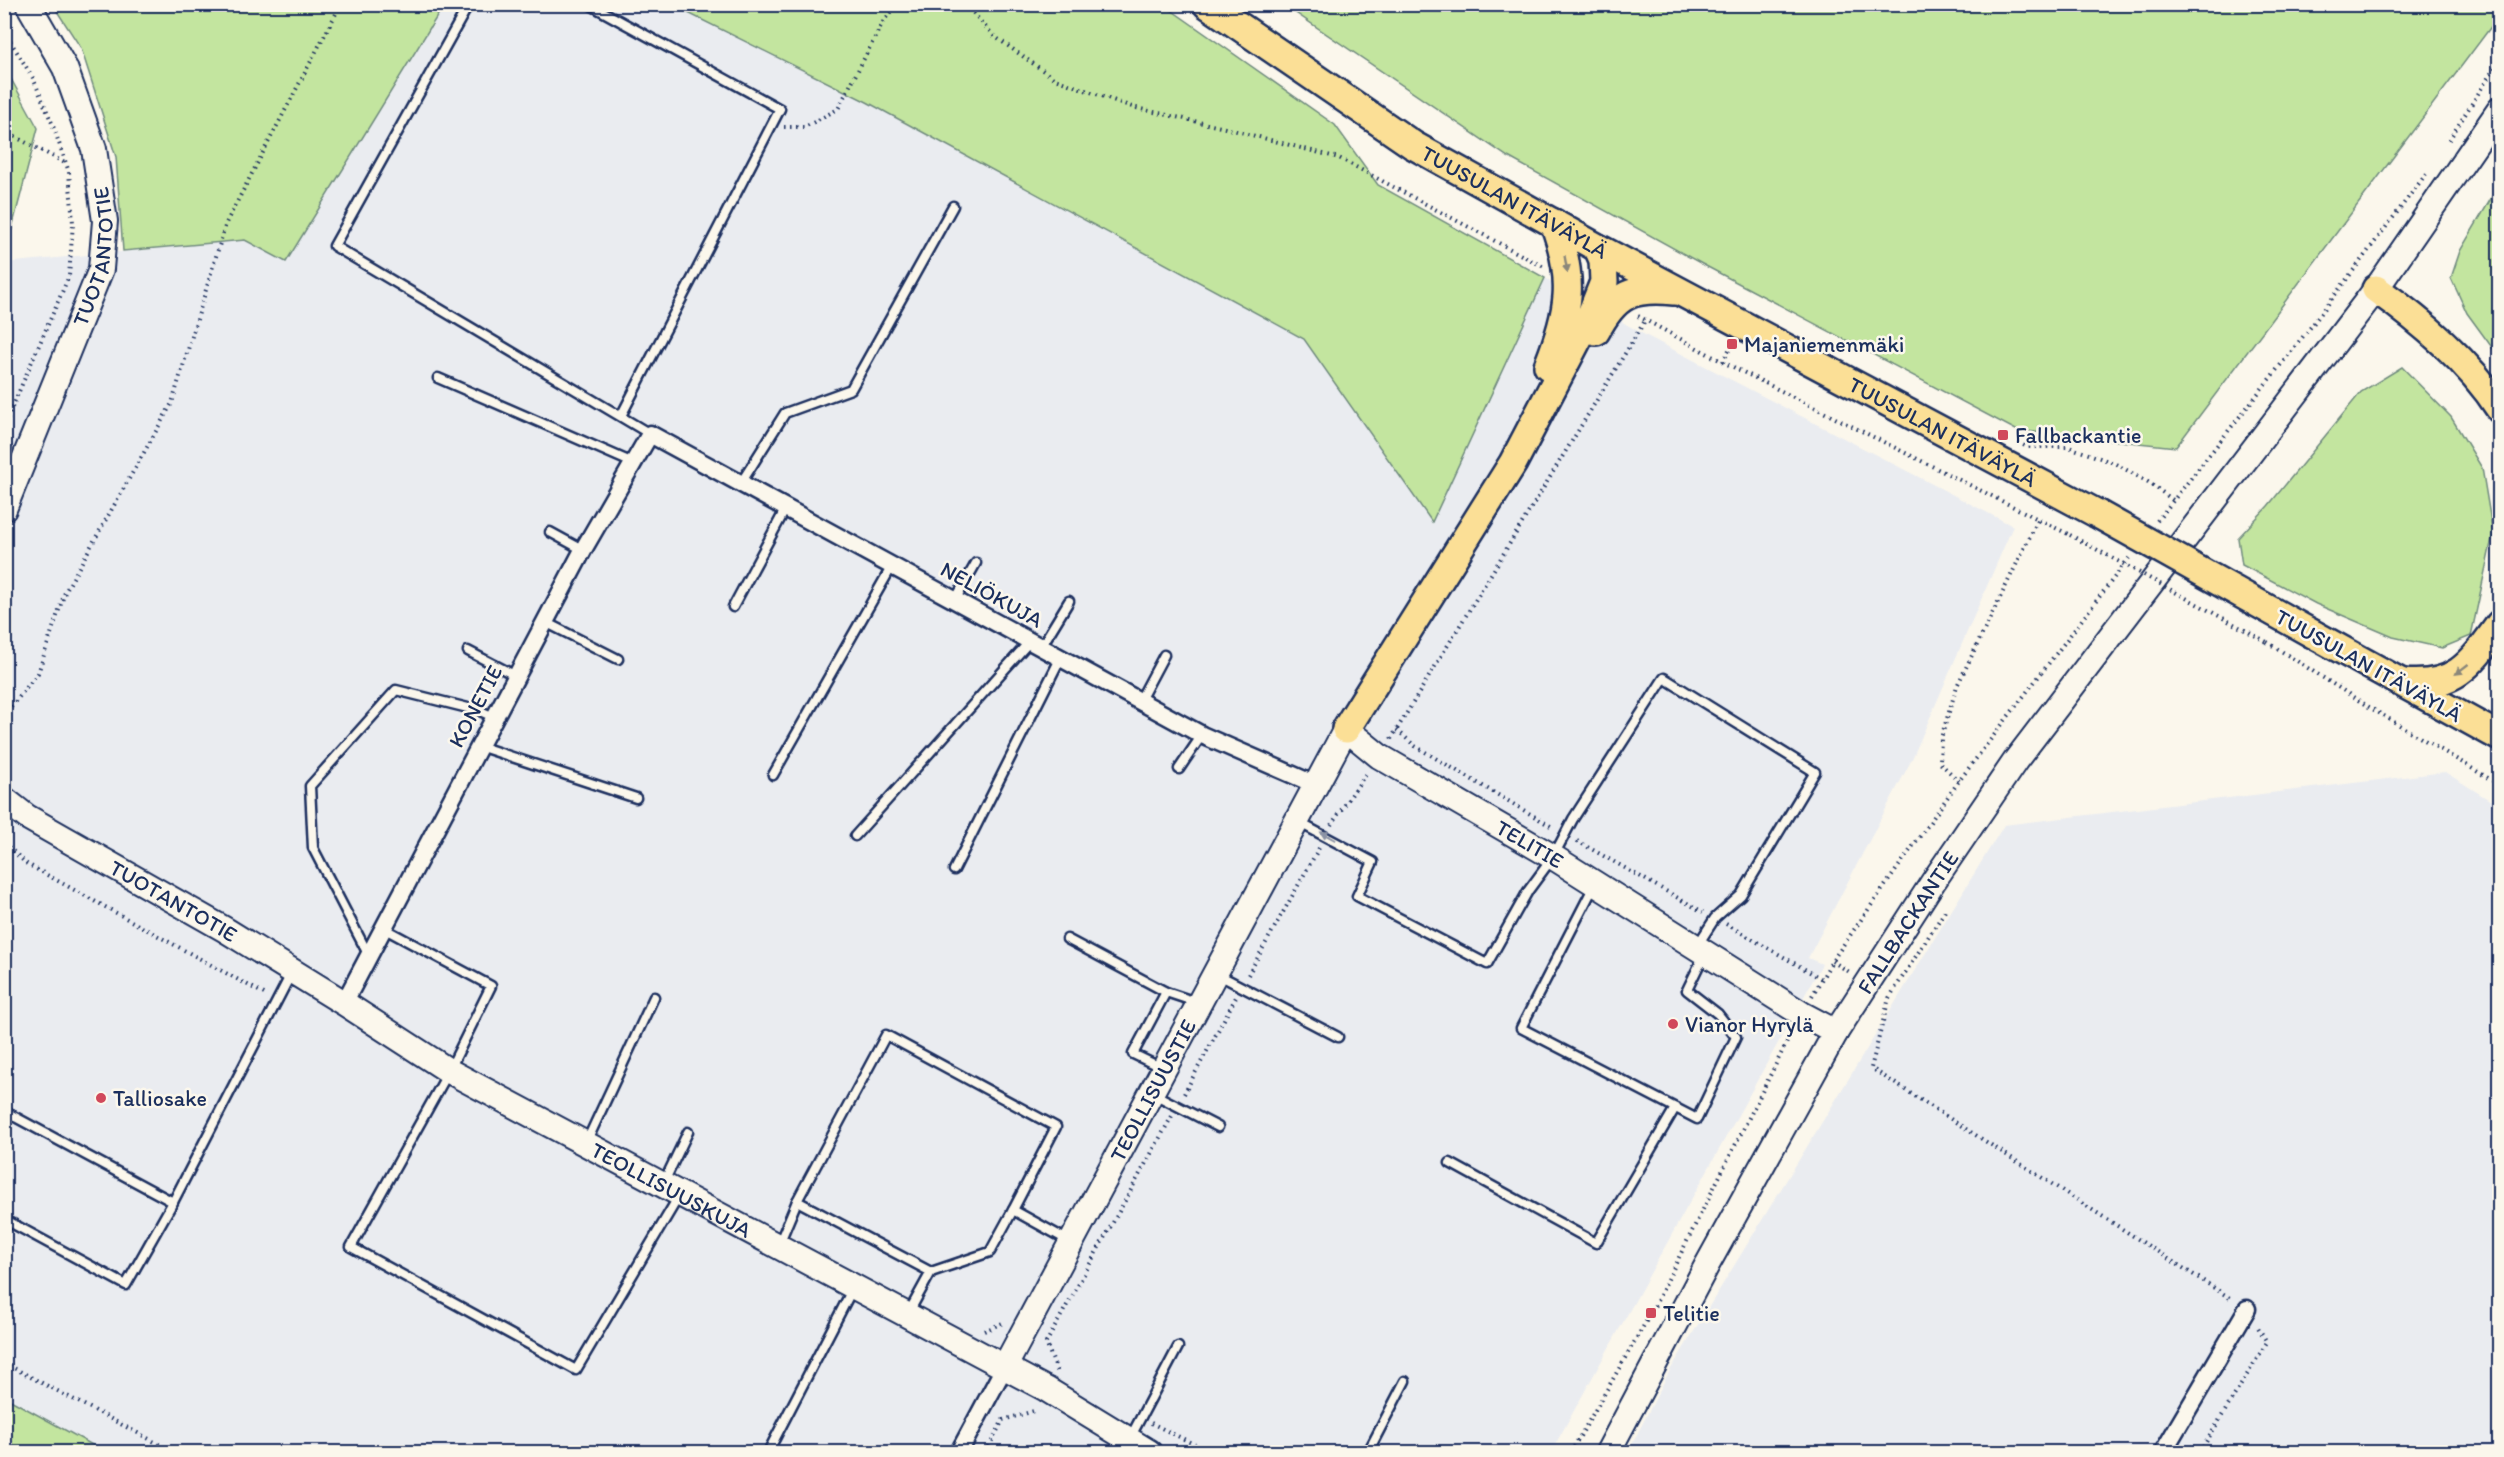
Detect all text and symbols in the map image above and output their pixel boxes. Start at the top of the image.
street label: TUUSULAN ITÄVÄYLÄ [1416,139,1612,265]
street label: TUOTANTOTIE [66,185,119,330]
one-way arrow [1562,255,1571,274]
place label: Majaniemenmäki [1744,331,1904,358]
marker: Majaniemenmäki [1725,337,1739,351]
street label: TUUSULAN ITÄVÄYLÄ [1844,371,2041,493]
place label: Fallbackantie [2015,422,2142,449]
marker: Fallbackantie [1996,428,2010,442]
street label: NELIÖKUJA [936,555,1048,634]
street label: TUUSULAN ITÄVÄYLÄ [2271,603,2467,728]
street label: KONETIE [443,660,508,752]
one-way arrow [2454,662,2469,674]
street label: TELITIE [1491,814,1569,874]
one-way arrow [1319,831,1336,841]
street label: FALLBACKANTIE [1851,846,1964,999]
street label: TUOTANTOTIE [105,854,242,948]
place label: Vianor Hyrylä [1685,1011,1814,1038]
street label: TEOLLISUUSTIE [1104,1015,1202,1166]
marker: Vianor Hyrylä [1666,1017,1680,1031]
place label: Talliosake [113,1085,207,1112]
marker: Talliosake [94,1091,108,1105]
street label: TEOLLISUUSKUJA [586,1136,756,1244]
place label: Telitie [1663,1300,1720,1327]
marker: Telitie [1644,1306,1658,1320]

